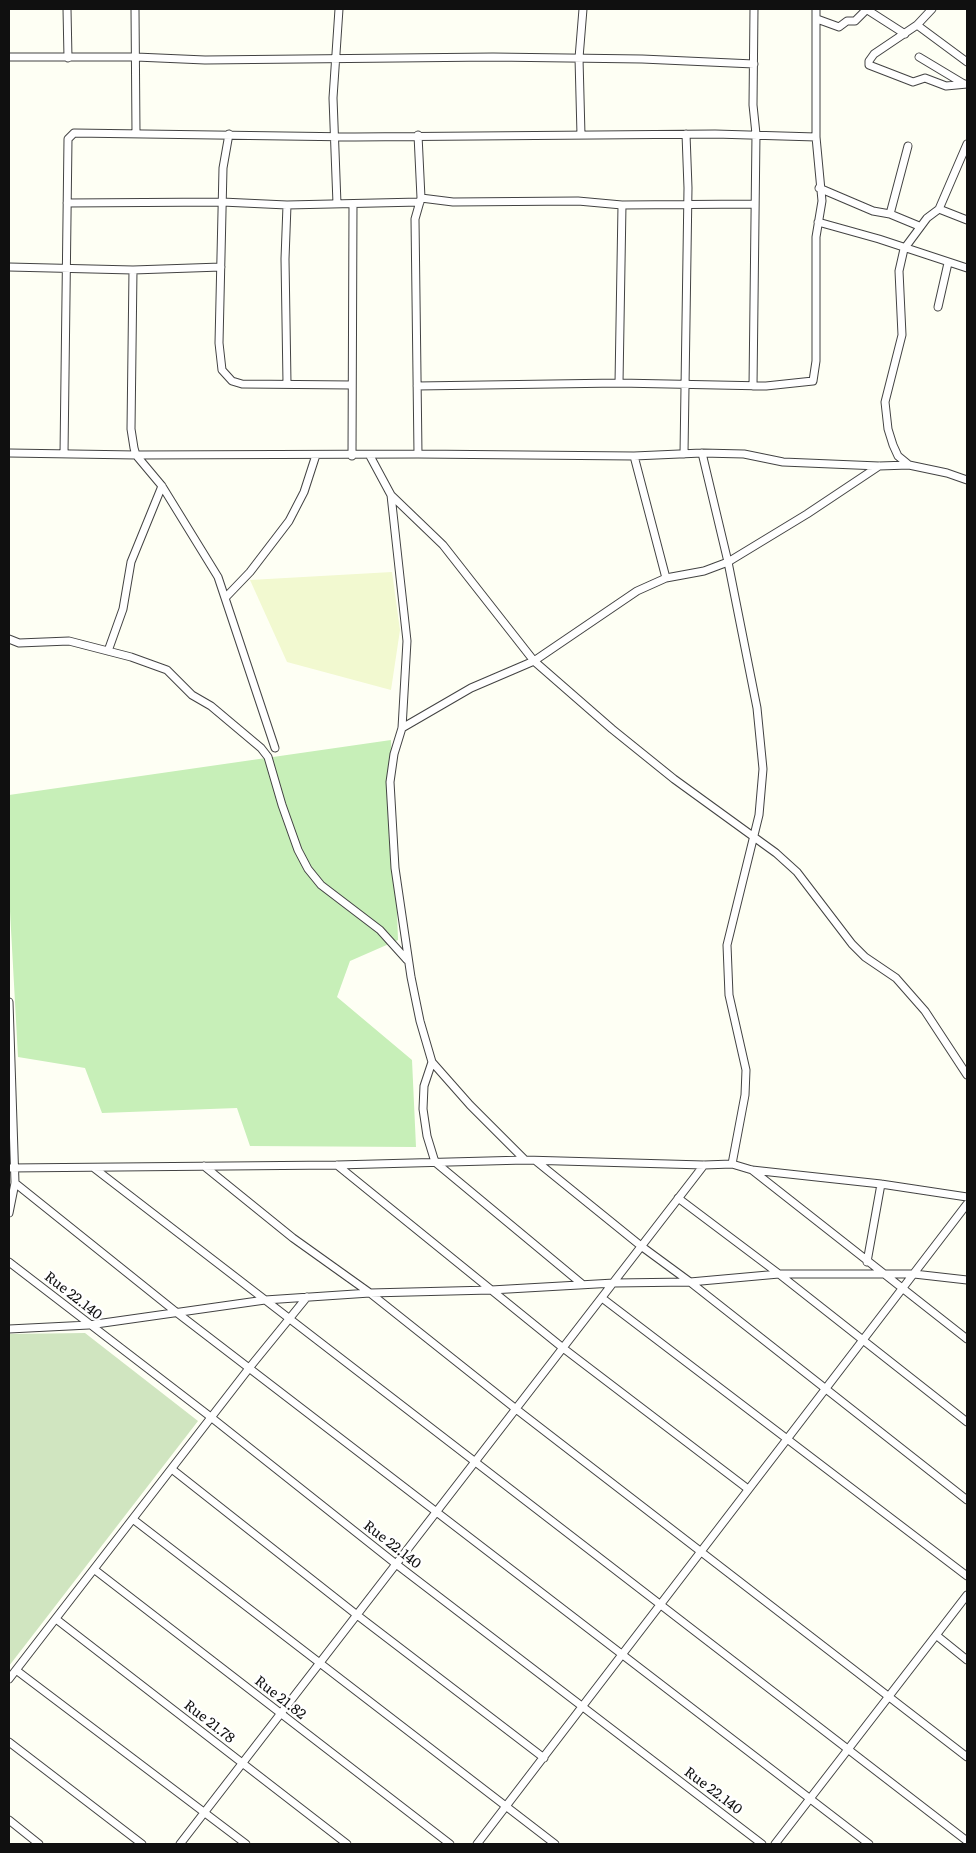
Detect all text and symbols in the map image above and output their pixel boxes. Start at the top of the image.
street label: Rue 22.140 [41,1268,105,1324]
street label: Rue 22.140 [360,1517,424,1573]
street label: Rue 21.82 [251,1673,309,1723]
street label: Rue 21.78 [180,1697,238,1747]
street label: Rue 22.140 [681,1764,745,1818]

